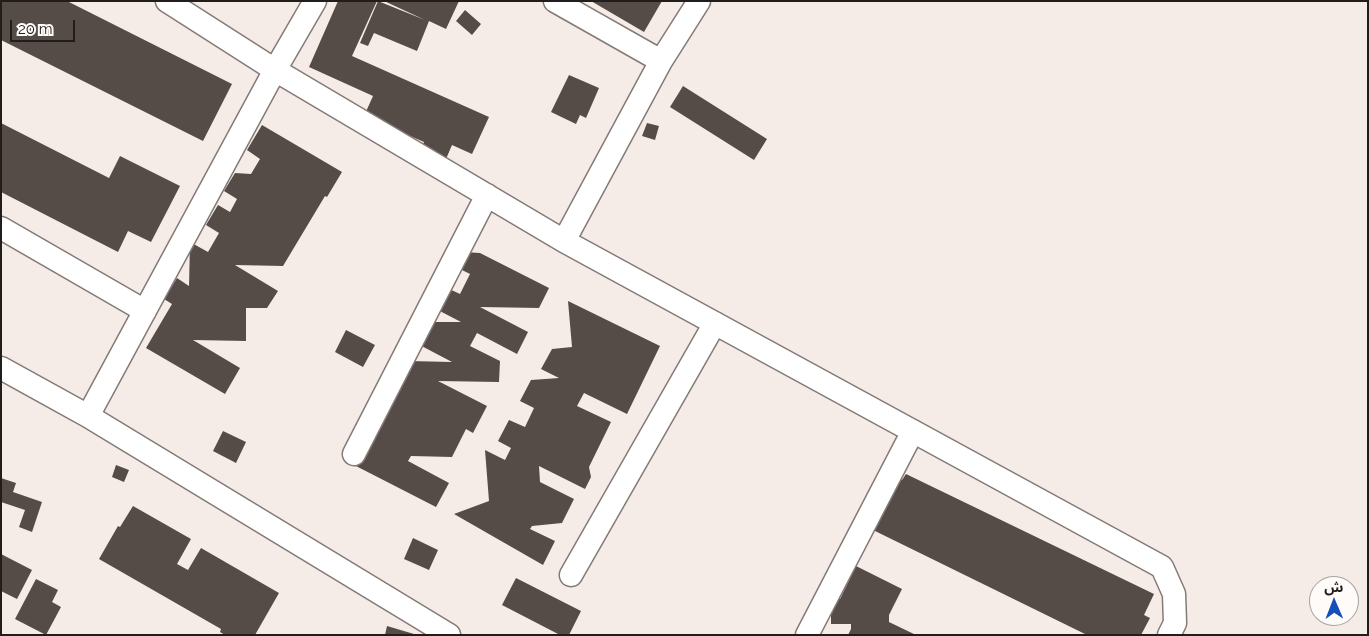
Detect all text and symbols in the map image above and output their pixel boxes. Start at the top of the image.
scale bar [12,10,78,42]
text: 20 m [18,20,53,38]
north arrow [1309,576,1359,626]
text: ش [1324,579,1343,595]

